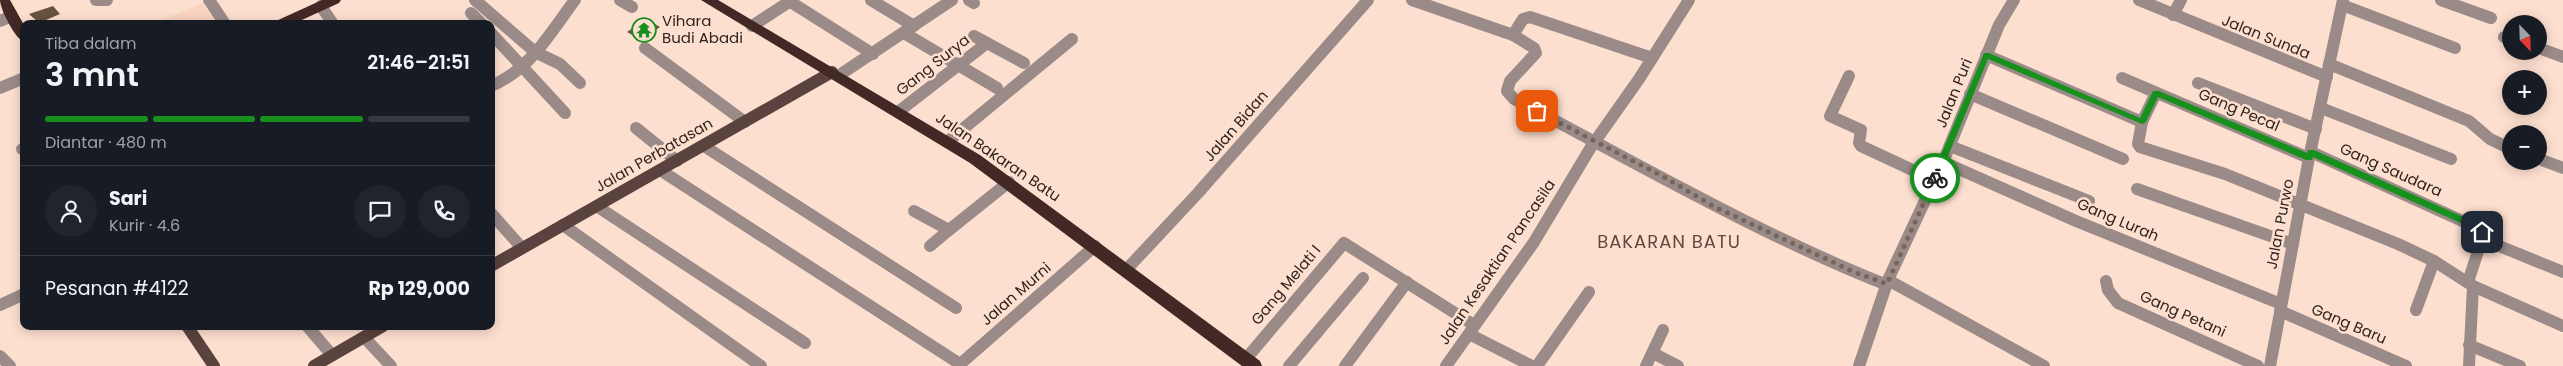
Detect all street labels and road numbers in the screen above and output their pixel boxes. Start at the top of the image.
street label: Jalan Sunda [2219,9,2314,64]
street label: Gang Surya [891,29,974,100]
street label: Jalan Puri [1930,55,1977,131]
street label: Gang Pecal [2195,83,2283,136]
street label: Jalan Bidan [1199,85,1273,166]
street label: Jalan Bakaran Batu [932,107,1065,206]
street label: Jalan Perbatasan [591,112,716,197]
street label: Gang Saudara [2337,138,2446,202]
street label: Jalan Kesaktian Pancasila [1433,175,1560,349]
street label: Jalan Purwo [2260,177,2299,271]
street label: Gang Lurah [2074,193,2162,246]
street label: Gang Melati I [1246,240,1325,329]
street label: Jalan Murni [976,257,1055,330]
street label: Gang Petani [2137,285,2230,342]
street label: Gang Baru [2308,298,2390,349]

